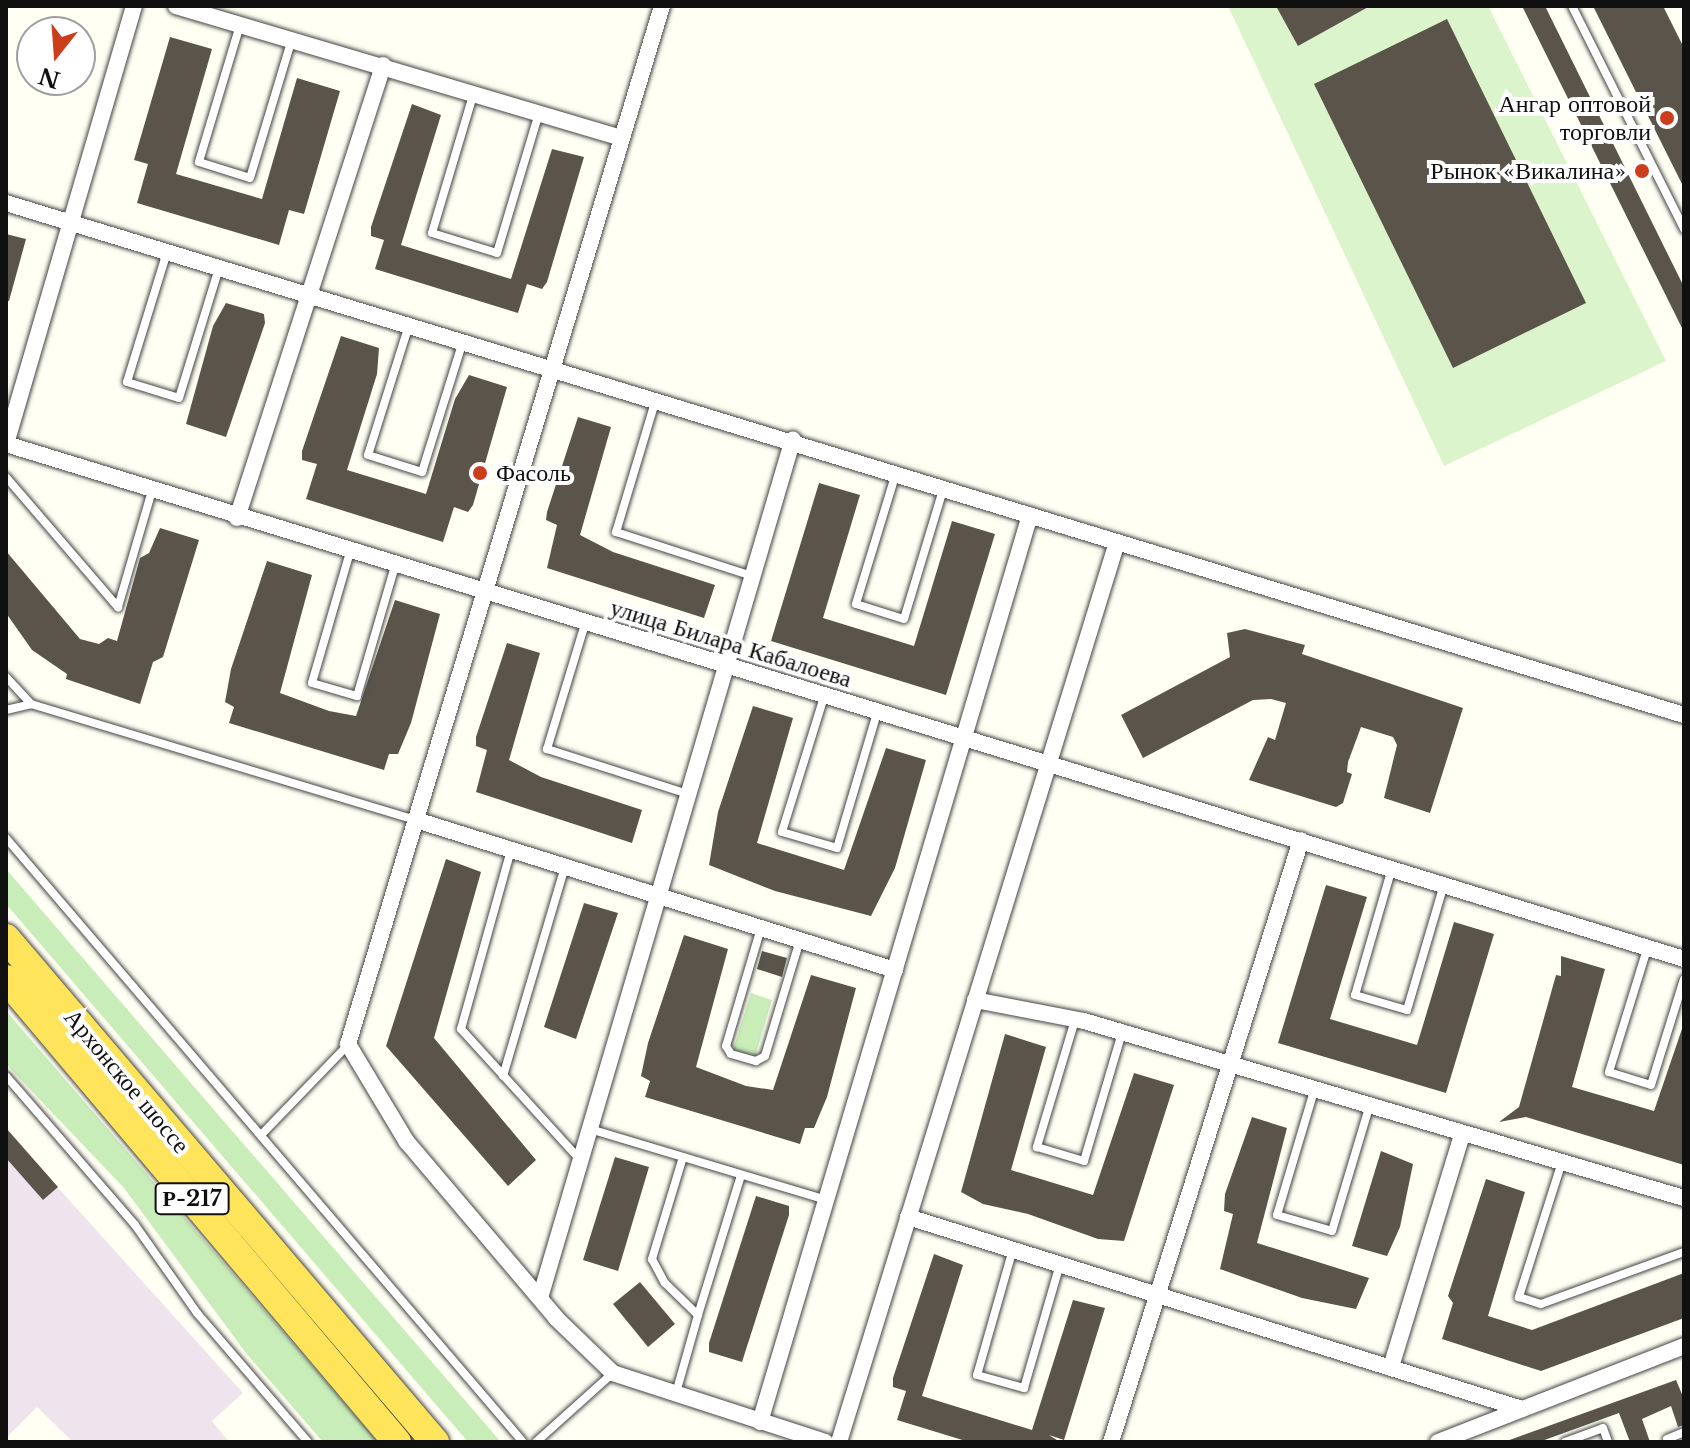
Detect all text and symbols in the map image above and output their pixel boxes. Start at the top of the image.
north arrow [16,16,96,96]
text: N [36,62,63,93]
place label: Ангар оптовой торговли [1498,90,1651,146]
marker: Ангар оптовой торговли [1658,109,1676,127]
place label: Рынок «Викалина» [1430,157,1626,185]
marker: Рынок «Викалина» [1633,162,1651,180]
place label: Фасоль [496,459,571,487]
marker: Фасоль [471,464,489,482]
street label: улица Билара Кабалоева [607,593,855,693]
street label: Архонское шоссе [58,1003,196,1159]
road number: Р-217 [154,1181,230,1217]

